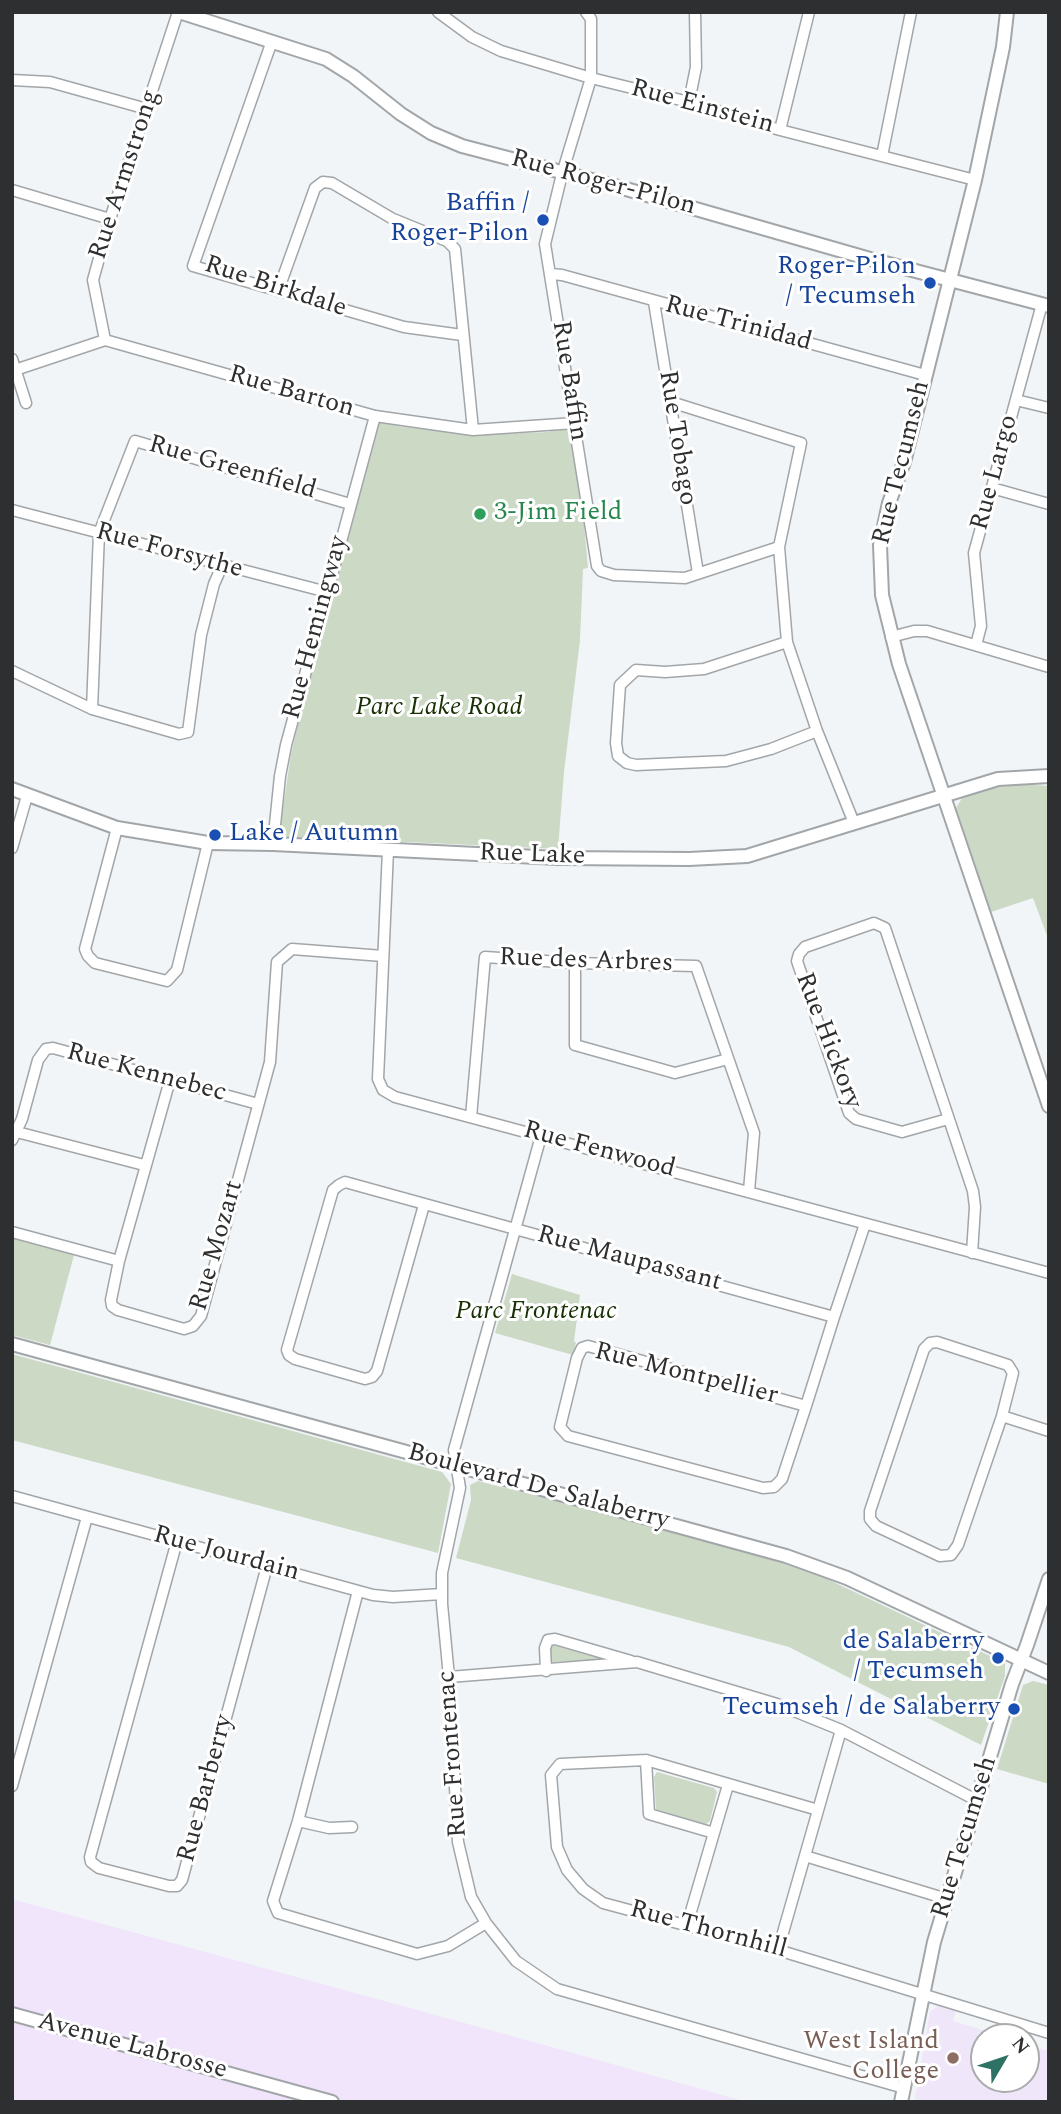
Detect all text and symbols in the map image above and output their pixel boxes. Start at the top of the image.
street label: Rue Einstein [627,74,777,142]
street label: Rue Armstrong [84,86,168,264]
street label: Rue Roger-Pilon [507,144,699,224]
place label: Baffin / Roger-Pilon [390,189,529,250]
marker: Baffin / Roger-Pilon [535,212,551,228]
street label: Rue Birkdale [200,250,350,326]
place label: Roger-Pilon / Tecumseh [777,252,916,314]
marker: Roger-Pilon / Tecumseh [922,275,938,291]
street label: Rue Trinidad [661,290,815,360]
street label: Rue Baffin [543,319,593,443]
street label: Rue Barton [225,360,357,426]
street label: Rue Tobago [650,368,702,508]
street label: Rue Tecumseh [868,378,938,548]
street label: Rue Largo [966,412,1026,534]
street label: Rue Greenfield [144,430,320,508]
place label: 3-Jim Field [494,498,622,530]
marker: 3-Jim Field [472,506,488,522]
street label: Rue Forsythe [92,517,246,587]
street label: Rue Hemingway [278,533,356,723]
park label: Parc Lake Road [355,693,523,725]
place label: Lake / Autumn [229,819,399,851]
marker: Lake / Autumn [207,827,223,843]
street label: Rue Lake [478,839,586,873]
street label: Rue des Arbres [498,943,674,981]
street label: Rue Hickory [787,969,867,1113]
street label: Rue Kennebec [63,1038,229,1110]
street label: Rue Fenwood [520,1116,678,1186]
street label: Rue Mozart [184,1177,252,1315]
street label: Rue Maupassant [533,1220,725,1300]
park label: Parc Frontenac [455,1297,617,1329]
street label: Rue Montpellier [591,1337,781,1413]
street label: Boulevard De Salaberry [404,1438,672,1538]
street label: Rue Jourdain [150,1521,302,1589]
place label: de Salaberry / Tecumseh [843,1627,984,1688]
marker: de Salaberry / Tecumseh [990,1650,1006,1666]
street label: Rue Frontenac [433,1669,475,1839]
place label: Tecumseh / de Salaberry [722,1693,1000,1725]
marker: Tecumseh / de Salaberry [1006,1701,1022,1717]
street label: Rue Barberry [172,1712,242,1866]
street label: Rue Tecumseh [927,1753,1005,1923]
street label: Rue Thornhill [626,1895,790,1967]
street label: Avenue Labrosse [34,2007,230,2087]
north arrow [970,2023,1040,2093]
place label: West Island College [803,2027,939,2088]
text: N [1004,2031,1036,2061]
marker: West Island College [945,2050,961,2066]

